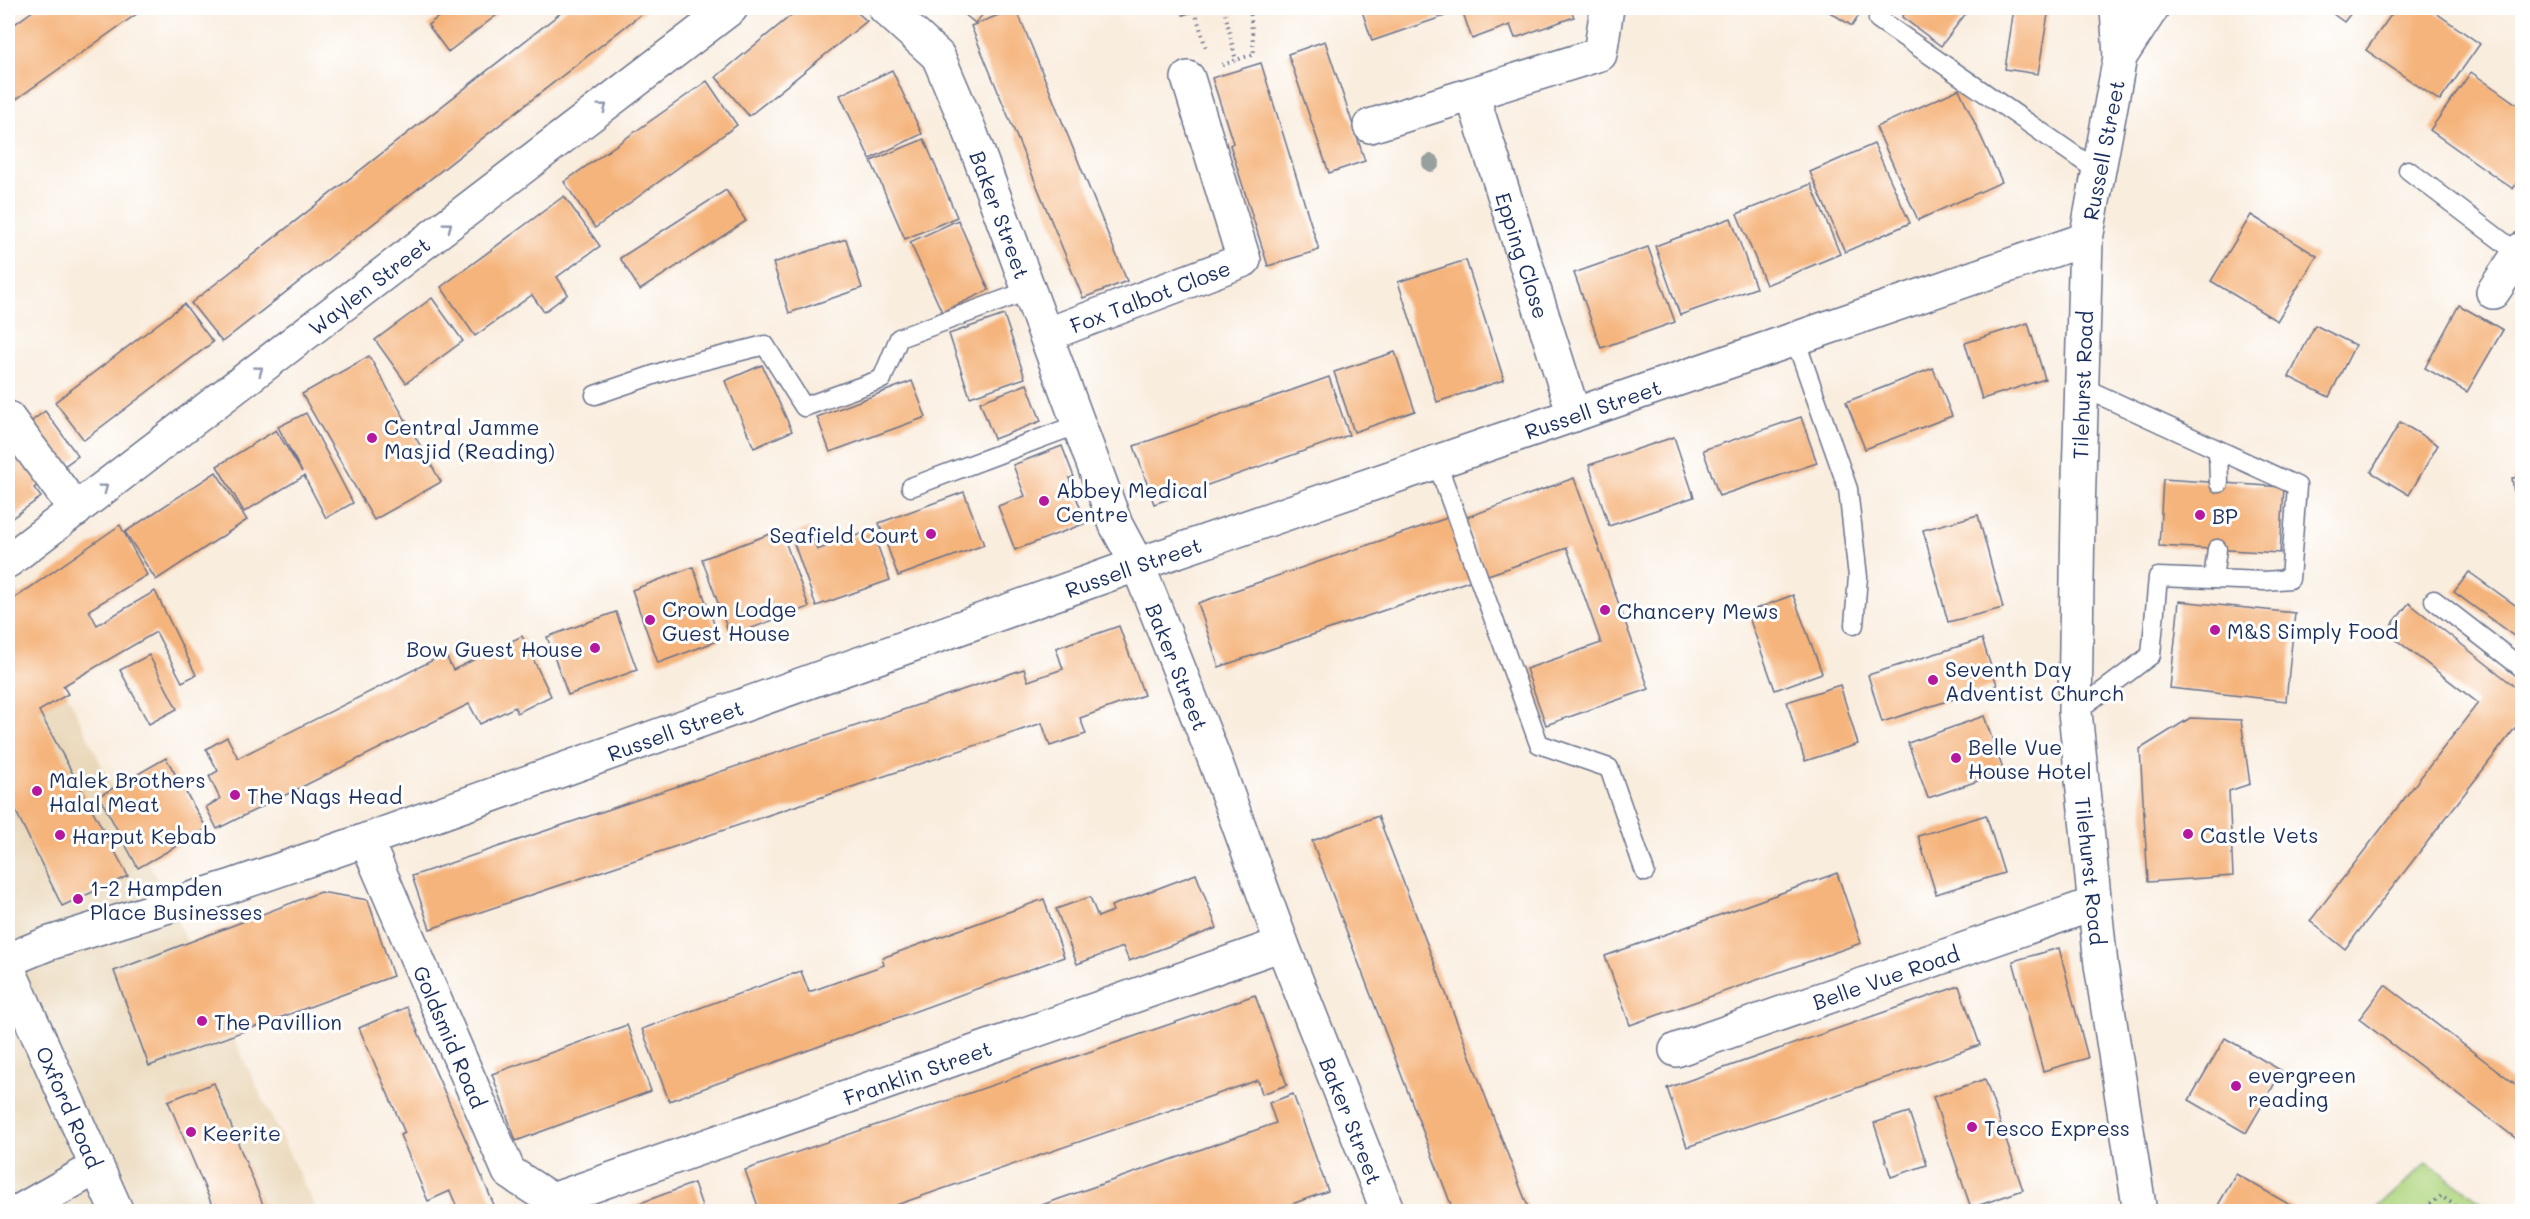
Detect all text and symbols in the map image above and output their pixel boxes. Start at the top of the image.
street label: Russell Street [2076,77,2130,223]
one-way arrow [596,104,607,115]
street label: Baker Street [965,147,1037,282]
street label: Epping Close [1491,189,1556,322]
one-way arrow [441,222,452,233]
street label: Waylen Street [302,230,435,340]
street label: Fox Talbot Close [1066,253,1234,338]
street label: Tilehurst Road [2066,310,2098,460]
one-way arrow [253,366,264,377]
street label: Russell Street [1521,372,1664,444]
place label: Central Jamme Masjid (Reading) [384,413,555,464]
marker: Central Jamme Masjid (Reading) [365,431,379,445]
place label: Abbey Medical Centre [1056,476,1208,527]
one-way arrow [98,484,109,495]
marker: Abbey Medical Centre [1037,494,1051,508]
place label: BP [2212,502,2238,529]
marker: BP [2193,508,2207,522]
place label: Seafield Court [769,521,919,548]
marker: Seafield Court [924,527,938,541]
street label: Russell Street [1061,530,1205,603]
place label: Crown Lodge Guest House [662,595,797,646]
place label: Chancery Mews [1617,597,1778,624]
street label: Baker Street [1141,599,1215,734]
marker: Chancery Mews [1598,603,1612,617]
marker: Crown Lodge Guest House [643,613,657,627]
place label: M&S Simply Food [2227,617,2398,644]
marker: M&S Simply Food [2208,623,2222,637]
place label: Bow Guest House [406,635,583,662]
marker: Bow Guest House [588,641,602,655]
place label: Seventh Day Adventist Church [1945,655,2123,706]
marker: Seventh Day Adventist Church [1926,673,1940,687]
street label: Russell Street [603,693,747,766]
place label: Belle Vue House Hotel [1968,733,2092,784]
marker: Belle Vue House Hotel [1949,751,1963,765]
place label: Malek Brothers Halal Meat [49,766,206,817]
place label: The Nags Head [247,782,402,809]
marker: Malek Brothers Halal Meat [30,784,44,798]
marker: The Nags Head [228,788,242,802]
street label: Tilehurst Road [2070,795,2112,946]
place label: Castle Vets [2200,821,2318,848]
place label: Harput Kebab [72,822,217,849]
marker: Castle Vets [2181,827,2195,841]
marker: Harput Kebab [53,828,67,842]
place label: 1-2 Hampden Place Businesses [90,874,263,925]
marker: 1-2 Hampden Place Businesses [71,892,85,906]
street label: Belle Vue Road [1809,939,1962,1015]
street label: Goldsmid Road [408,961,493,1112]
place label: The Pavillion [214,1008,342,1035]
marker: The Pavillion [195,1014,209,1028]
street label: Franklin Street [840,1034,995,1110]
street label: Oxford Road [31,1042,109,1172]
street label: Baker Street [1314,1053,1389,1188]
place label: evergreen reading [2248,1061,2356,1112]
marker: evergreen reading [2229,1079,2243,1093]
place label: Tesco Express [1984,1114,2130,1141]
place label: Keerite [203,1119,281,1146]
marker: Tesco Express [1965,1120,1979,1134]
marker: Keerite [184,1125,198,1139]

